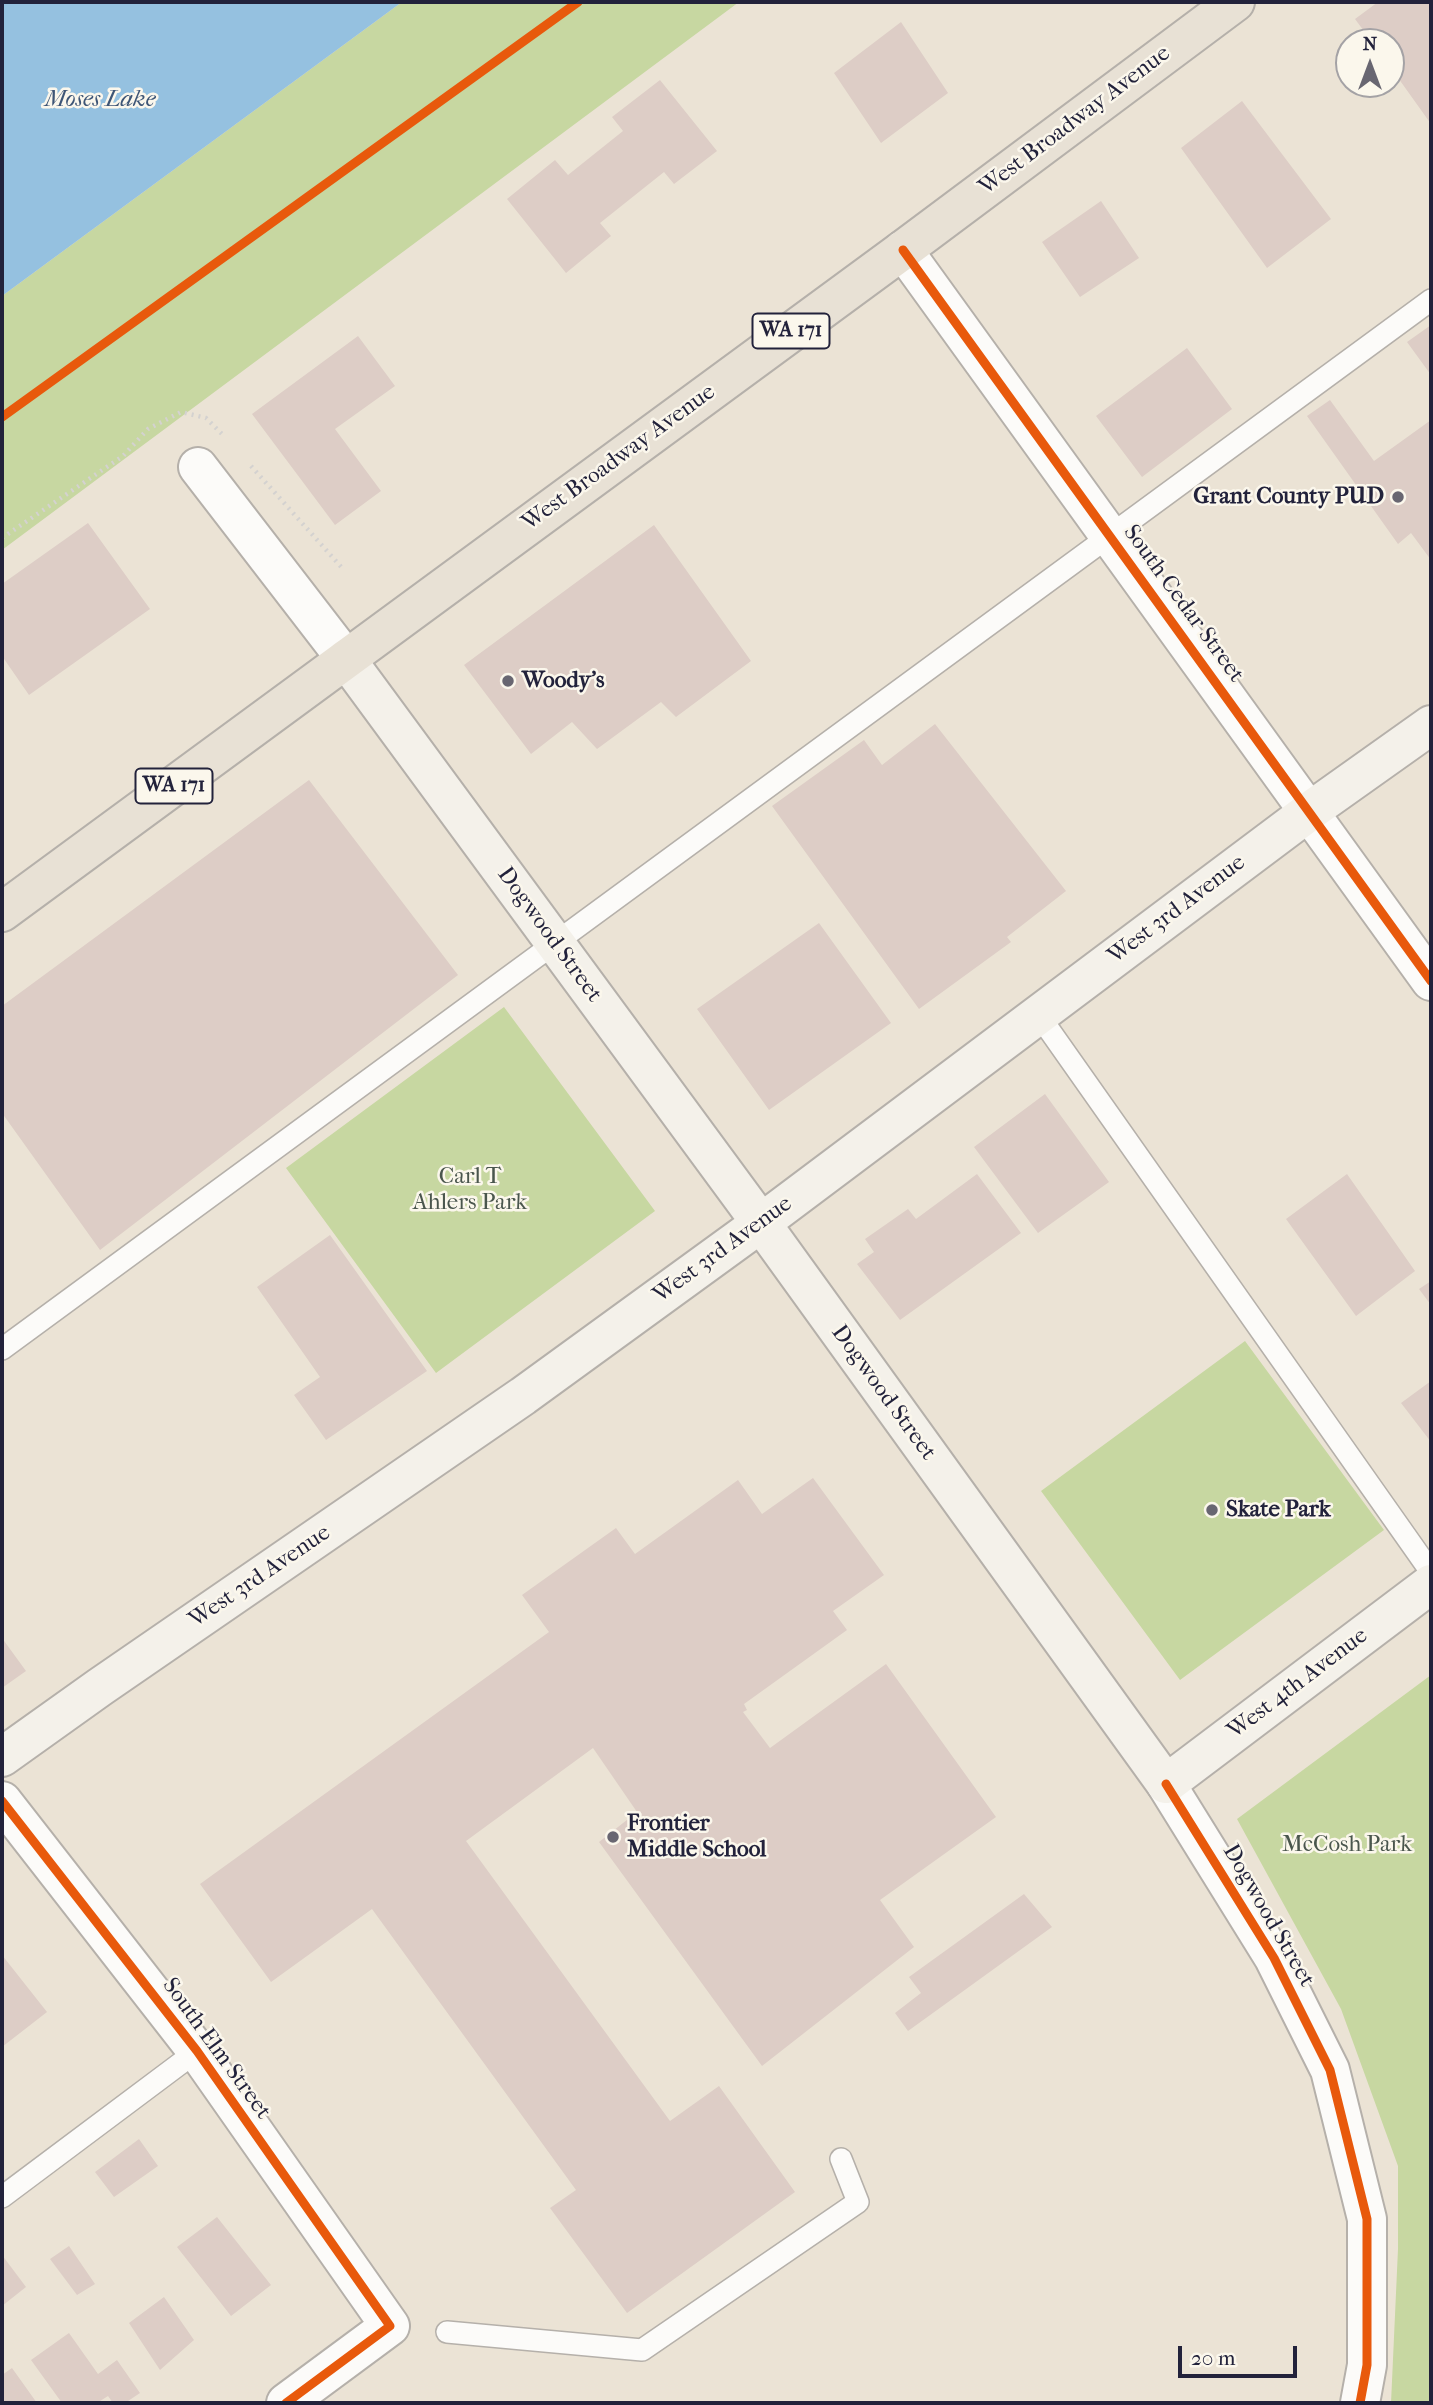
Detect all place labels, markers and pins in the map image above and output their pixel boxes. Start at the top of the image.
place label: Grant County PUD [1193,483,1384,511]
marker: Grant County PUD [1390,489,1406,505]
place label: Woody's [522,667,605,695]
marker: Woody's [500,673,516,689]
place label: Skate Park [1226,1496,1331,1524]
marker: Skate Park [1204,1502,1220,1518]
place label: Frontier Middle School [627,1810,766,1864]
marker: Frontier Middle School [605,1829,621,1845]

